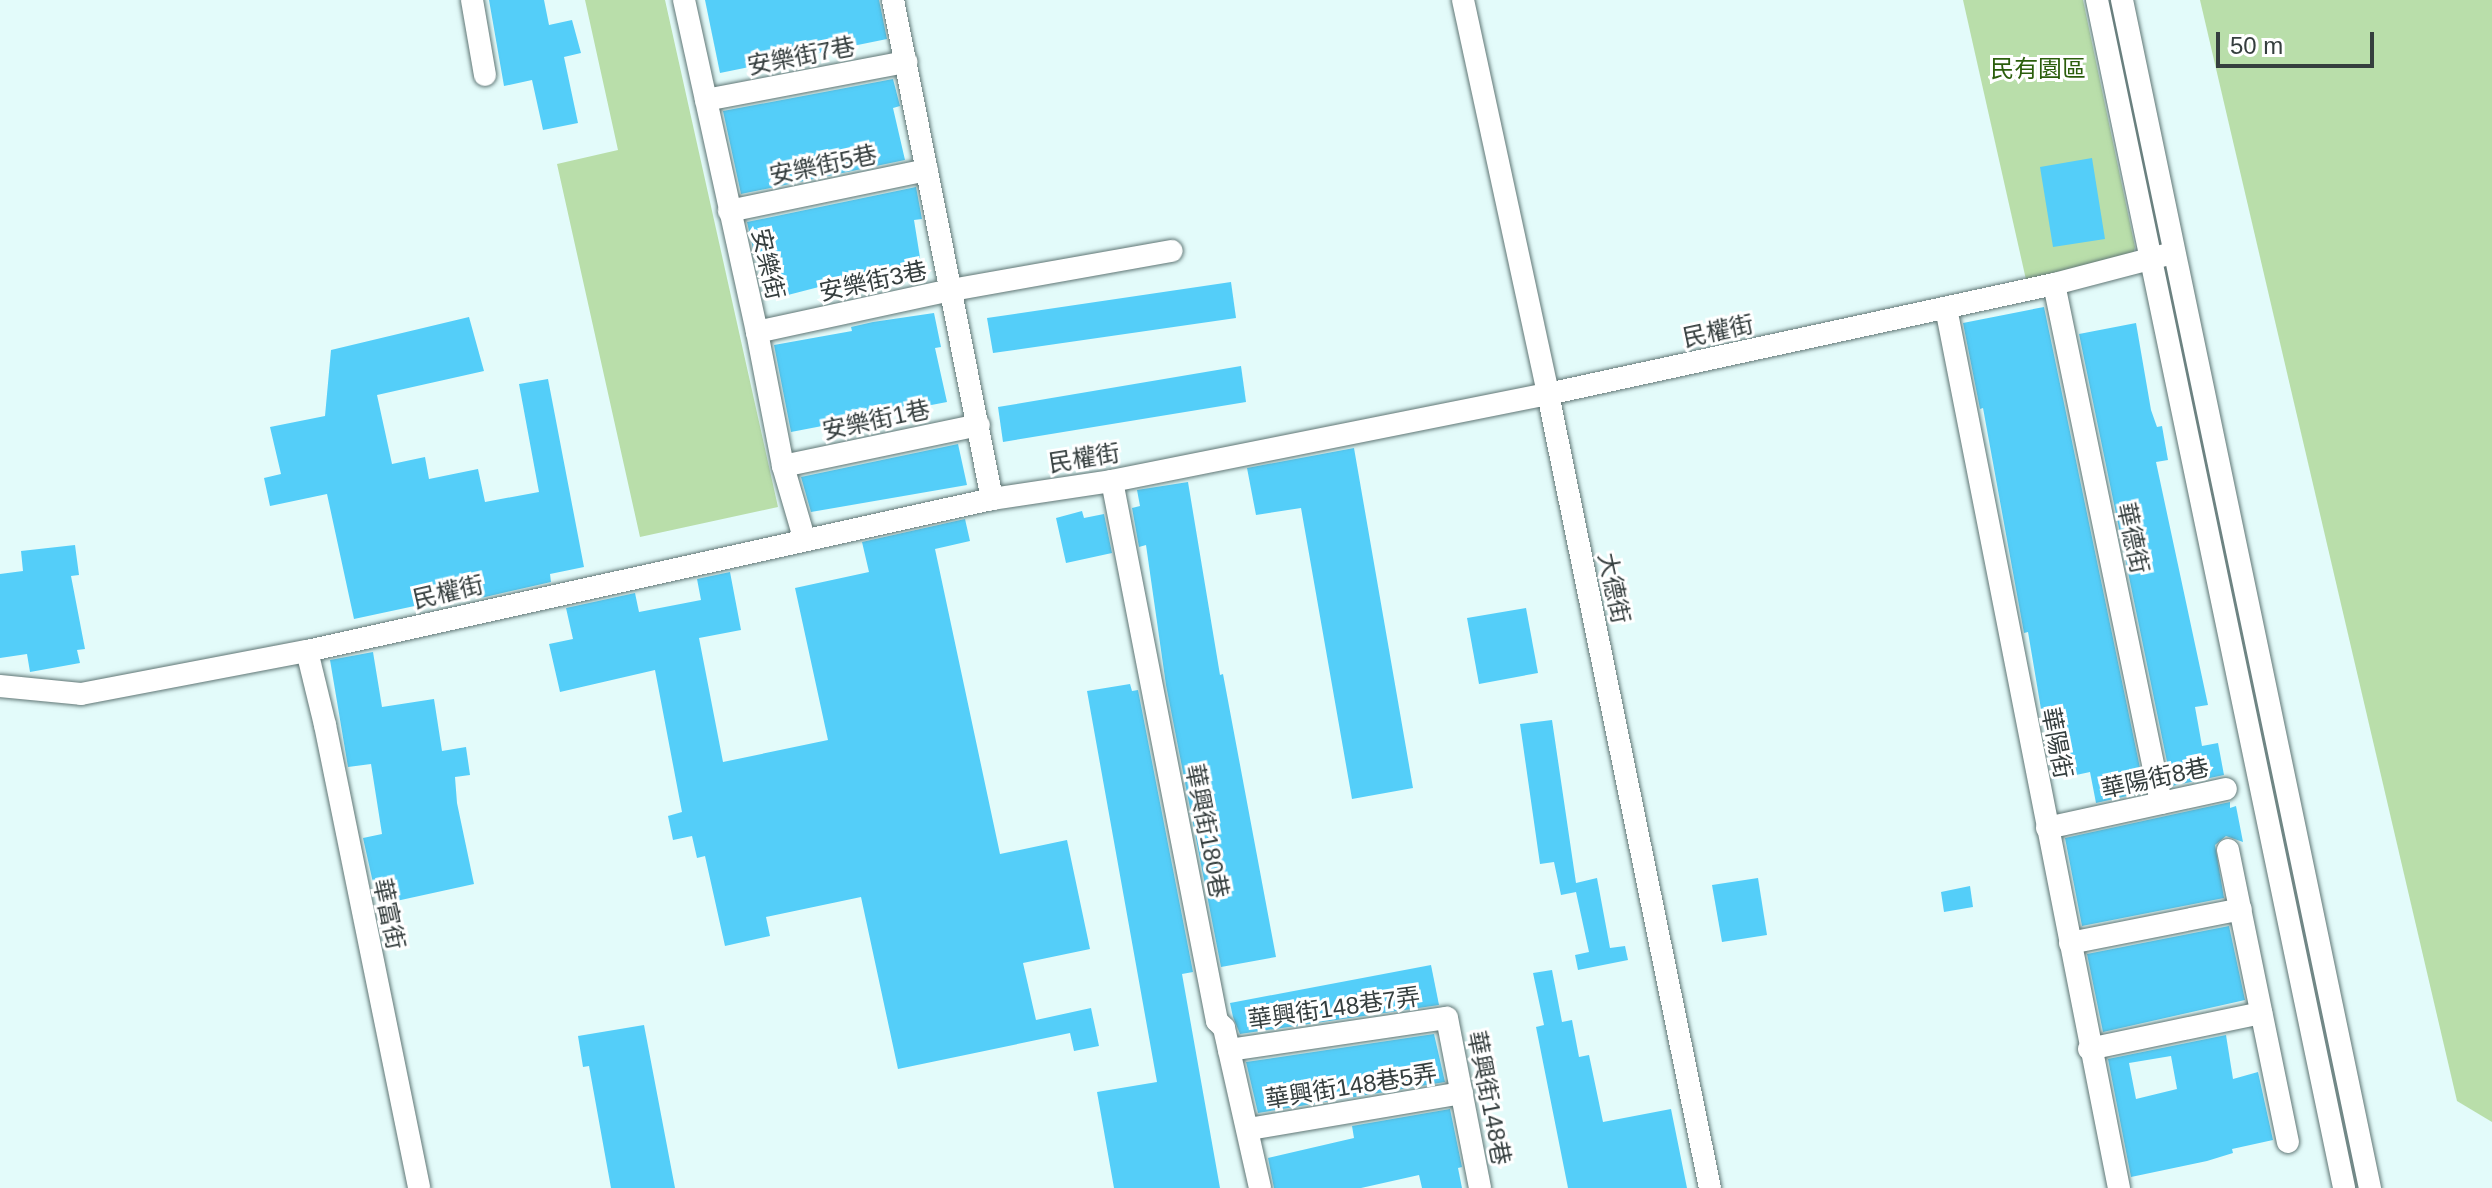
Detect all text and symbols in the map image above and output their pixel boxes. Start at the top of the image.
scale bar [2220,16,2378,66]
street label: 安樂街7巷 [745,31,857,81]
text: 50 m [2230,32,2283,59]
park label: 民有園區 [1990,55,2086,83]
street label: 安樂街5巷 [767,140,879,190]
street label: 安樂街 [746,226,790,302]
street label: 安樂街3巷 [817,256,929,306]
street label: 民權街 [1680,309,1756,353]
street label: 安樂街1巷 [820,395,932,445]
street label: 民權街 [1046,438,1122,478]
street label: 華德街 [2111,500,2155,576]
street label: 大德街 [1592,550,1636,626]
street label: 民權街 [410,570,486,614]
street label: 華陽街 [2036,705,2078,781]
street label: 華陽街8巷 [2099,753,2211,803]
street label: 華興街180巷 [1180,761,1234,901]
street label: 華富街 [367,876,411,952]
street label: 華興街148巷7弄 [1246,982,1422,1034]
street label: 華興街148巷 [1462,1028,1516,1168]
street label: 華興街148巷5弄 [1263,1058,1439,1114]

